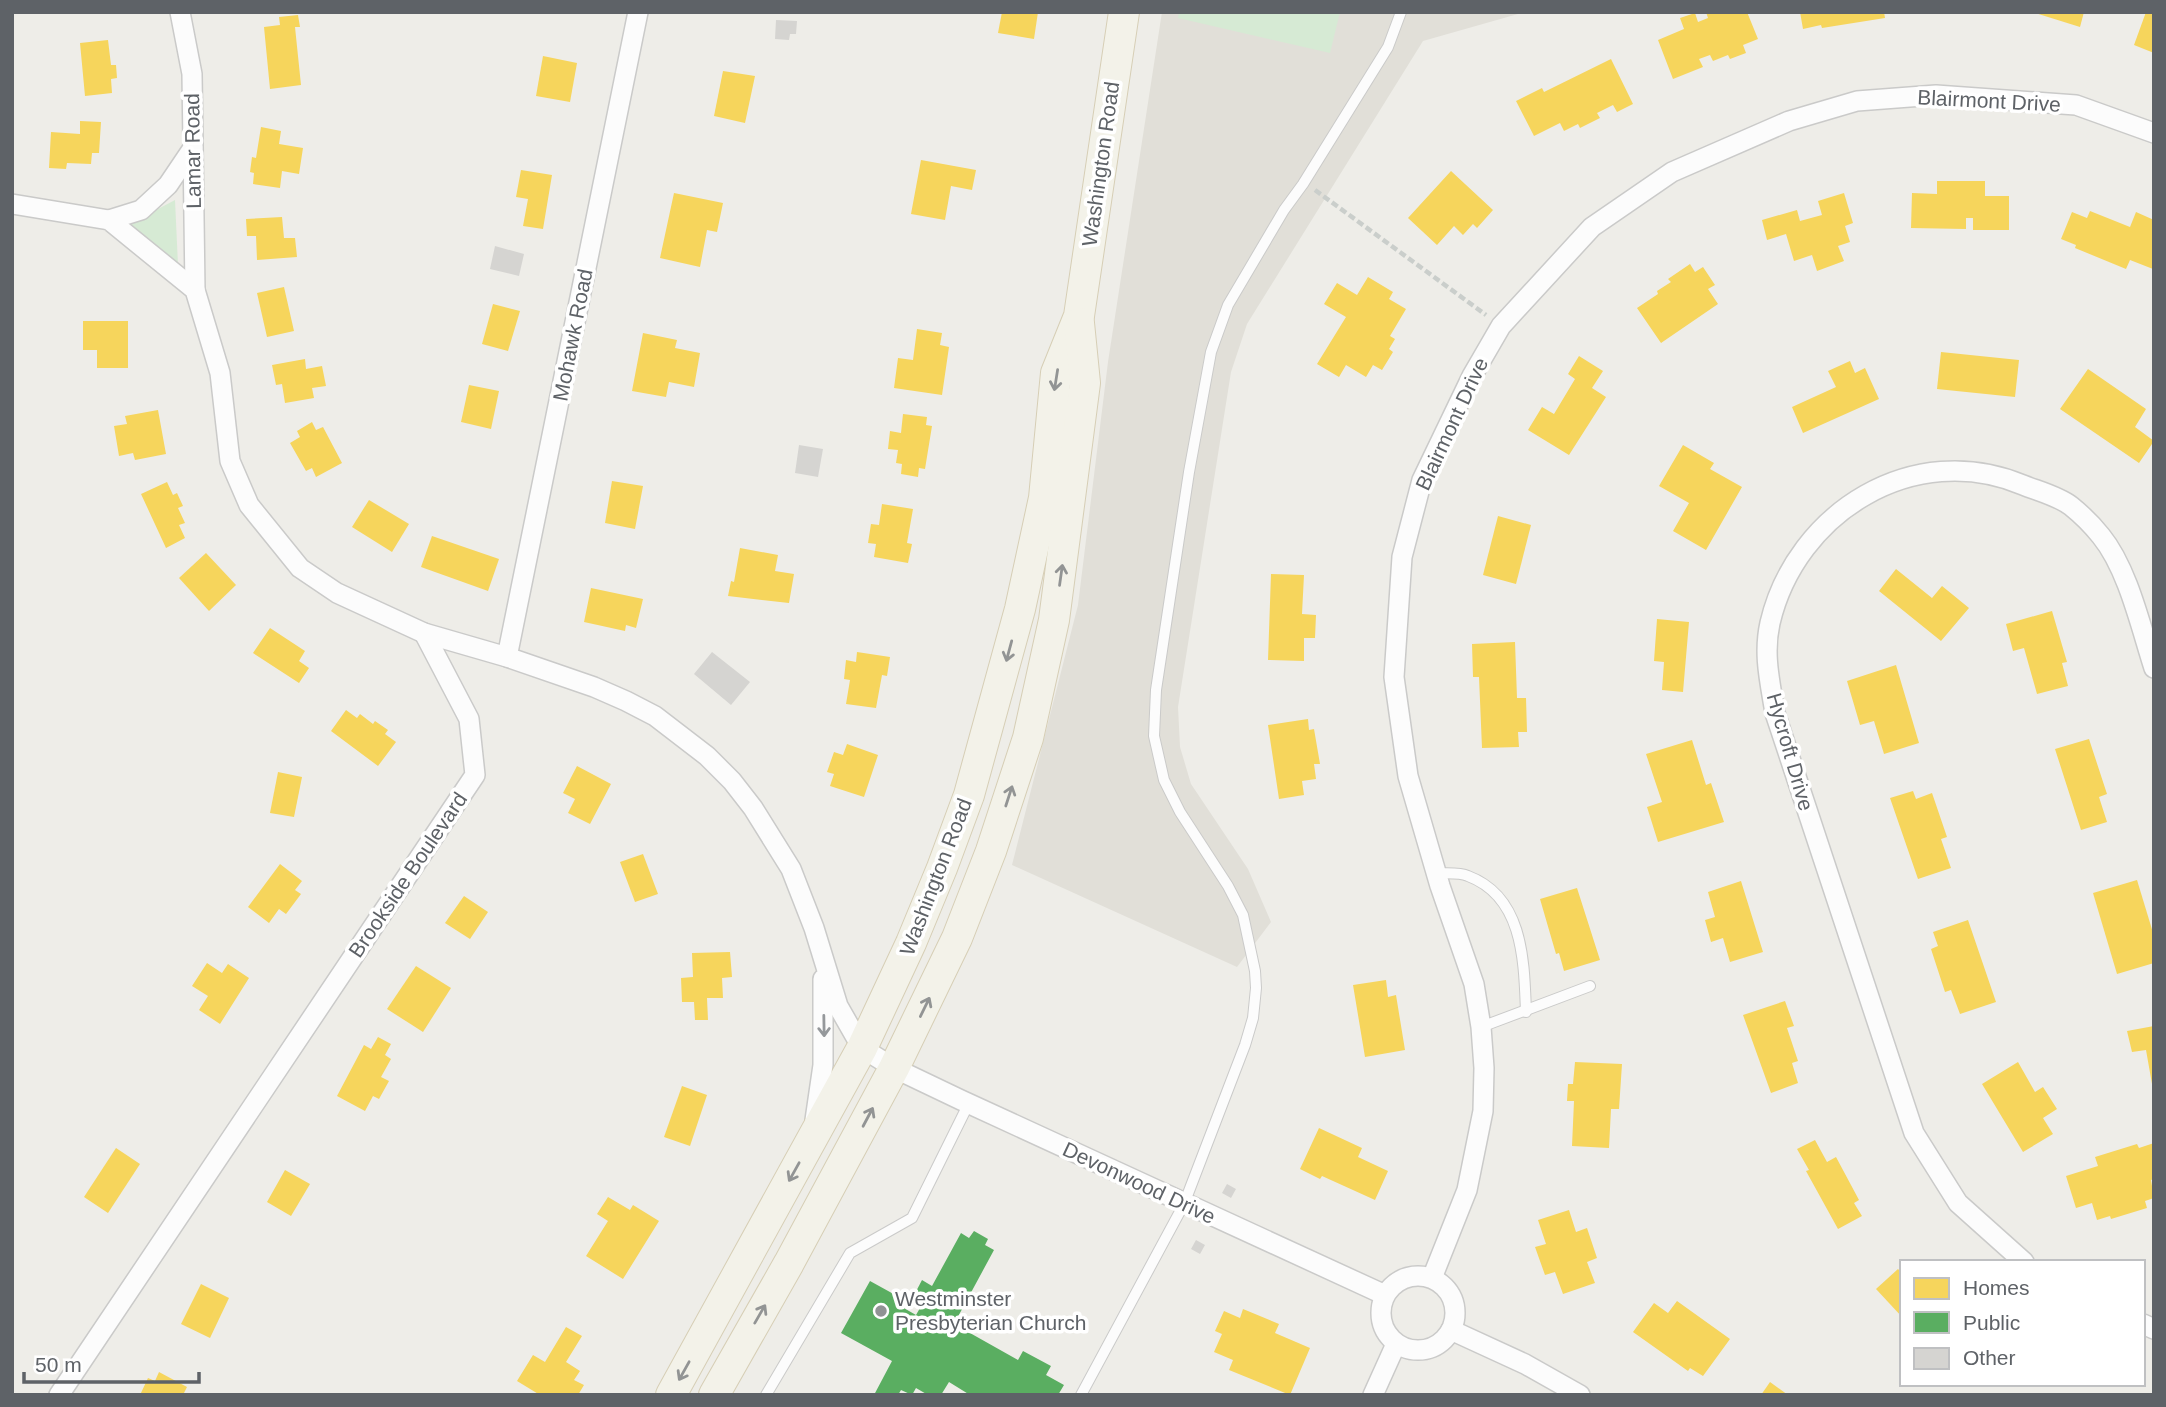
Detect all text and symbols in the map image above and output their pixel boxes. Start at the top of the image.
street label: Washington Road [1078,80,1123,248]
street label: Blairmont Drive [1917,85,2061,116]
street label: Lamar Road [180,93,205,209]
street label: Mohawk Road [548,267,597,403]
street label: Blairmont Drive [1411,354,1492,494]
one-way arrow [1049,368,1062,391]
one-way arrow [1054,564,1067,587]
one-way arrow [1002,640,1015,662]
street label: Hycroft Drive [1763,690,1818,813]
one-way arrow [1003,785,1016,807]
street label: Brookside Boulevard [344,788,471,961]
street label: Washington Road [895,795,976,959]
one-way arrow [918,997,932,1018]
one-way arrow [817,1014,831,1037]
one-way arrow [861,1108,875,1128]
street label: Devonwood Drive [1059,1137,1219,1228]
one-way arrow [787,1161,801,1182]
legend [1900,1260,2145,1386]
text: Homes [1963,1276,2030,1299]
place label: Westminster Presbyterian Church [895,1287,1086,1334]
marker: Westminster Presbyterian Church [873,1303,889,1319]
one-way arrow [754,1304,767,1325]
text: Public [1963,1311,2020,1334]
scale bar [24,1340,200,1384]
text: Other [1963,1346,2016,1369]
text: 50 m [35,1353,82,1376]
one-way arrow [677,1360,690,1381]

